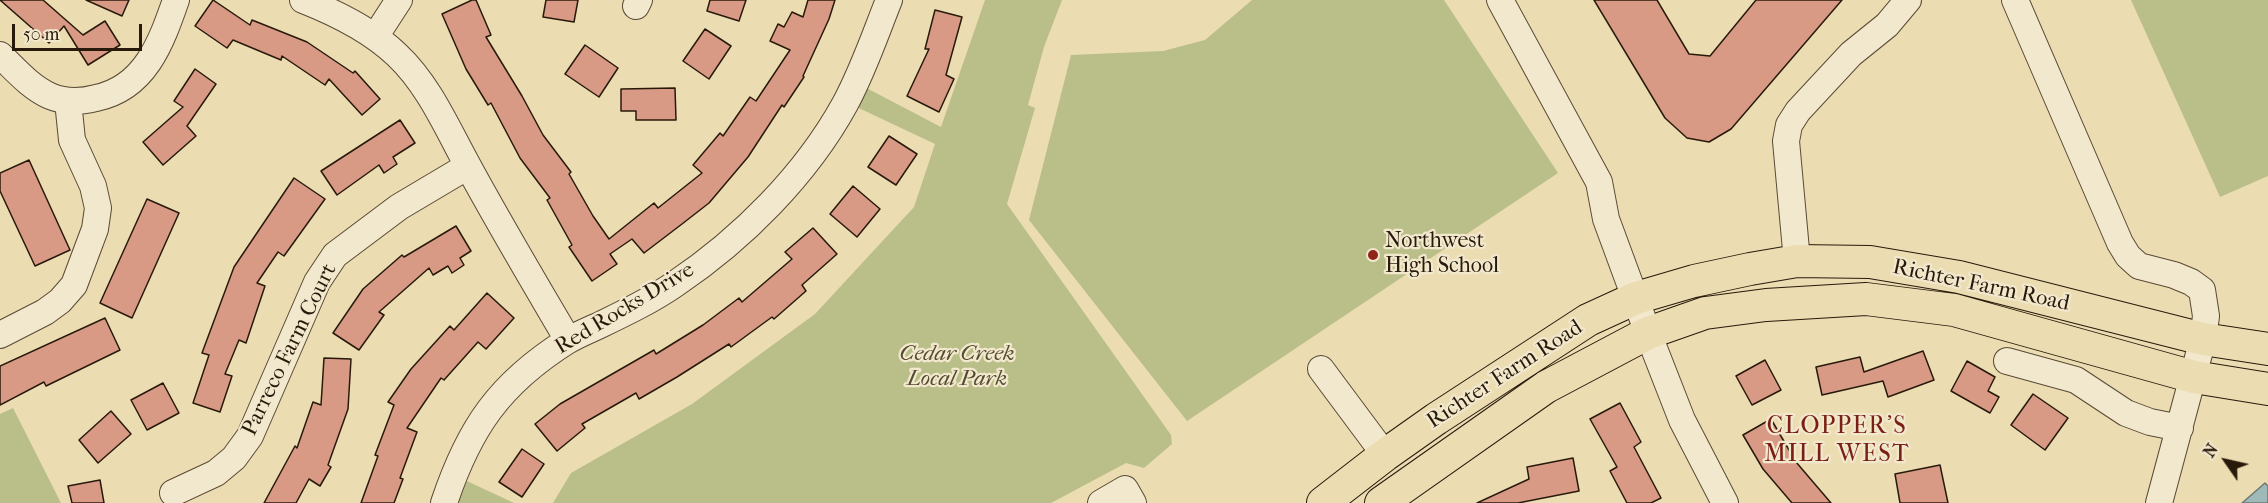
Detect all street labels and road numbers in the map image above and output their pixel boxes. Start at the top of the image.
street label: Richter Farm Road [1890,254,2072,318]
street label: Red Rocks Drive [551,257,699,361]
street label: Parreco Farm Court [237,260,343,440]
street label: Richter Farm Road [1422,315,1588,435]

